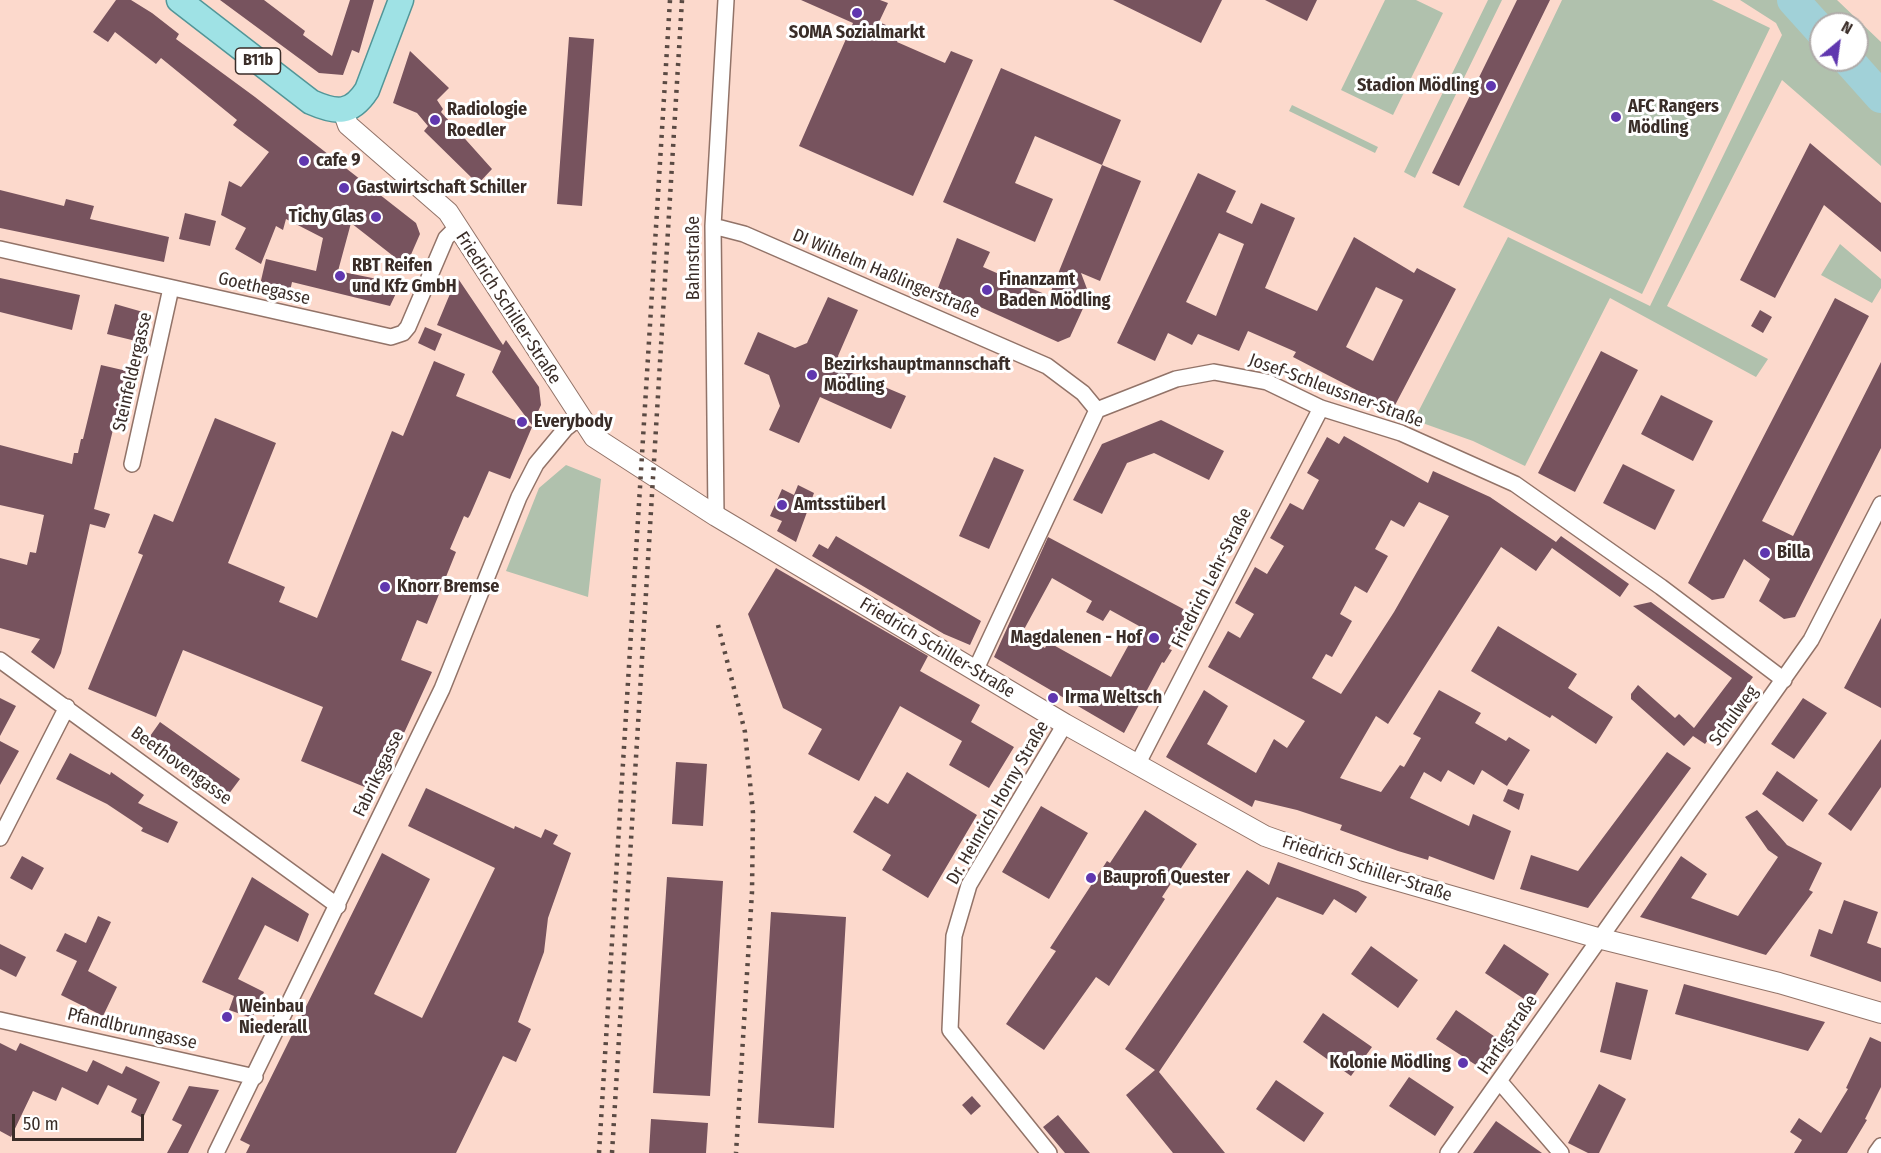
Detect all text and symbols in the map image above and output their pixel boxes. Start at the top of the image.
marker: SOMA Sozialmarkt [850,6,864,20]
north arrow [1809,12,1869,72]
text: N [1838,17,1856,38]
place label: SOMA Sozialmarkt [789,22,925,44]
road number: B11b [236,48,280,74]
place label: Stadion Mödling [1357,75,1479,97]
marker: Stadion Mödling [1484,79,1498,93]
place label: AFC Rangers Mödling [1628,96,1719,138]
place label: Radiologie Roedler [447,99,527,142]
marker: AFC Rangers Mödling [1609,110,1623,124]
marker: Radiologie Roedler [428,113,442,127]
place label: cafe 9 [316,150,361,172]
marker: cafe 9 [297,154,311,168]
place label: Gastwirtschaft Schiller [356,177,526,199]
marker: Gastwirtschaft Schiller [337,181,351,195]
place label: Tichy Glas [289,206,364,228]
marker: Tichy Glas [369,210,383,224]
street label: Bahnstraße [683,216,705,300]
street label: DI Wilhelm Haßlingerstraße [789,225,983,323]
street label: Friedrich Schiller-Straße [451,228,565,388]
place label: RBT Reifen und Kfz GmbH [352,255,457,298]
street label: Goethegasse [216,268,312,310]
marker: RBT Reifen und Kfz GmbH [333,269,347,283]
place label: Finanzamt Baden Mödling [999,269,1110,312]
marker: Finanzamt Baden Mödling [980,283,994,297]
street label: Steinfeldergasse [109,310,157,434]
street label: Josef-Schleussner-Straße [1246,349,1426,433]
place label: Bezirkshauptmannschaft Mödling [824,354,1010,397]
marker: Bezirkshauptmannschaft Mödling [805,368,819,382]
place label: Everybody [534,411,613,433]
marker: Everybody [515,415,529,429]
place label: Amtsstüberl [794,494,886,516]
marker: Amtsstüberl [775,498,789,512]
street label: Friedrich Lehr-Straße [1167,504,1257,652]
place label: Billa [1777,542,1810,564]
marker: Billa [1758,546,1772,560]
place label: Knorr Bremse [397,576,499,598]
marker: Knorr Bremse [378,580,392,594]
street label: Friedrich Schiller-Straße [855,593,1019,703]
place label: Magdalenen - Hof [1011,627,1142,649]
marker: Magdalenen - Hof [1147,631,1161,645]
street label: Schulweg [1705,682,1763,750]
place label: Irma Weltsch [1065,687,1162,709]
marker: Irma Weltsch [1046,691,1060,705]
street label: Dr. Heinrich Horny Straße [942,717,1054,889]
street label: Beethovengasse [126,722,236,810]
street label: Fabriksgasse [349,728,409,820]
street label: Friedrich Schiller-Straße [1279,831,1455,907]
place label: Bauprofi Quester [1103,867,1230,889]
marker: Bauprofi Quester [1084,871,1098,885]
street label: Hartigstraße [1473,991,1543,1079]
place label: Weinbau Niederall [239,996,307,1038]
street label: Pfandlbrunngasse [65,1004,199,1054]
marker: Weinbau Niederall [220,1010,234,1024]
place label: Kolonie Mödling [1330,1052,1451,1074]
marker: Kolonie Mödling [1456,1056,1470,1070]
scale bar [15,1102,147,1140]
text: 50 m [23,1113,59,1135]

